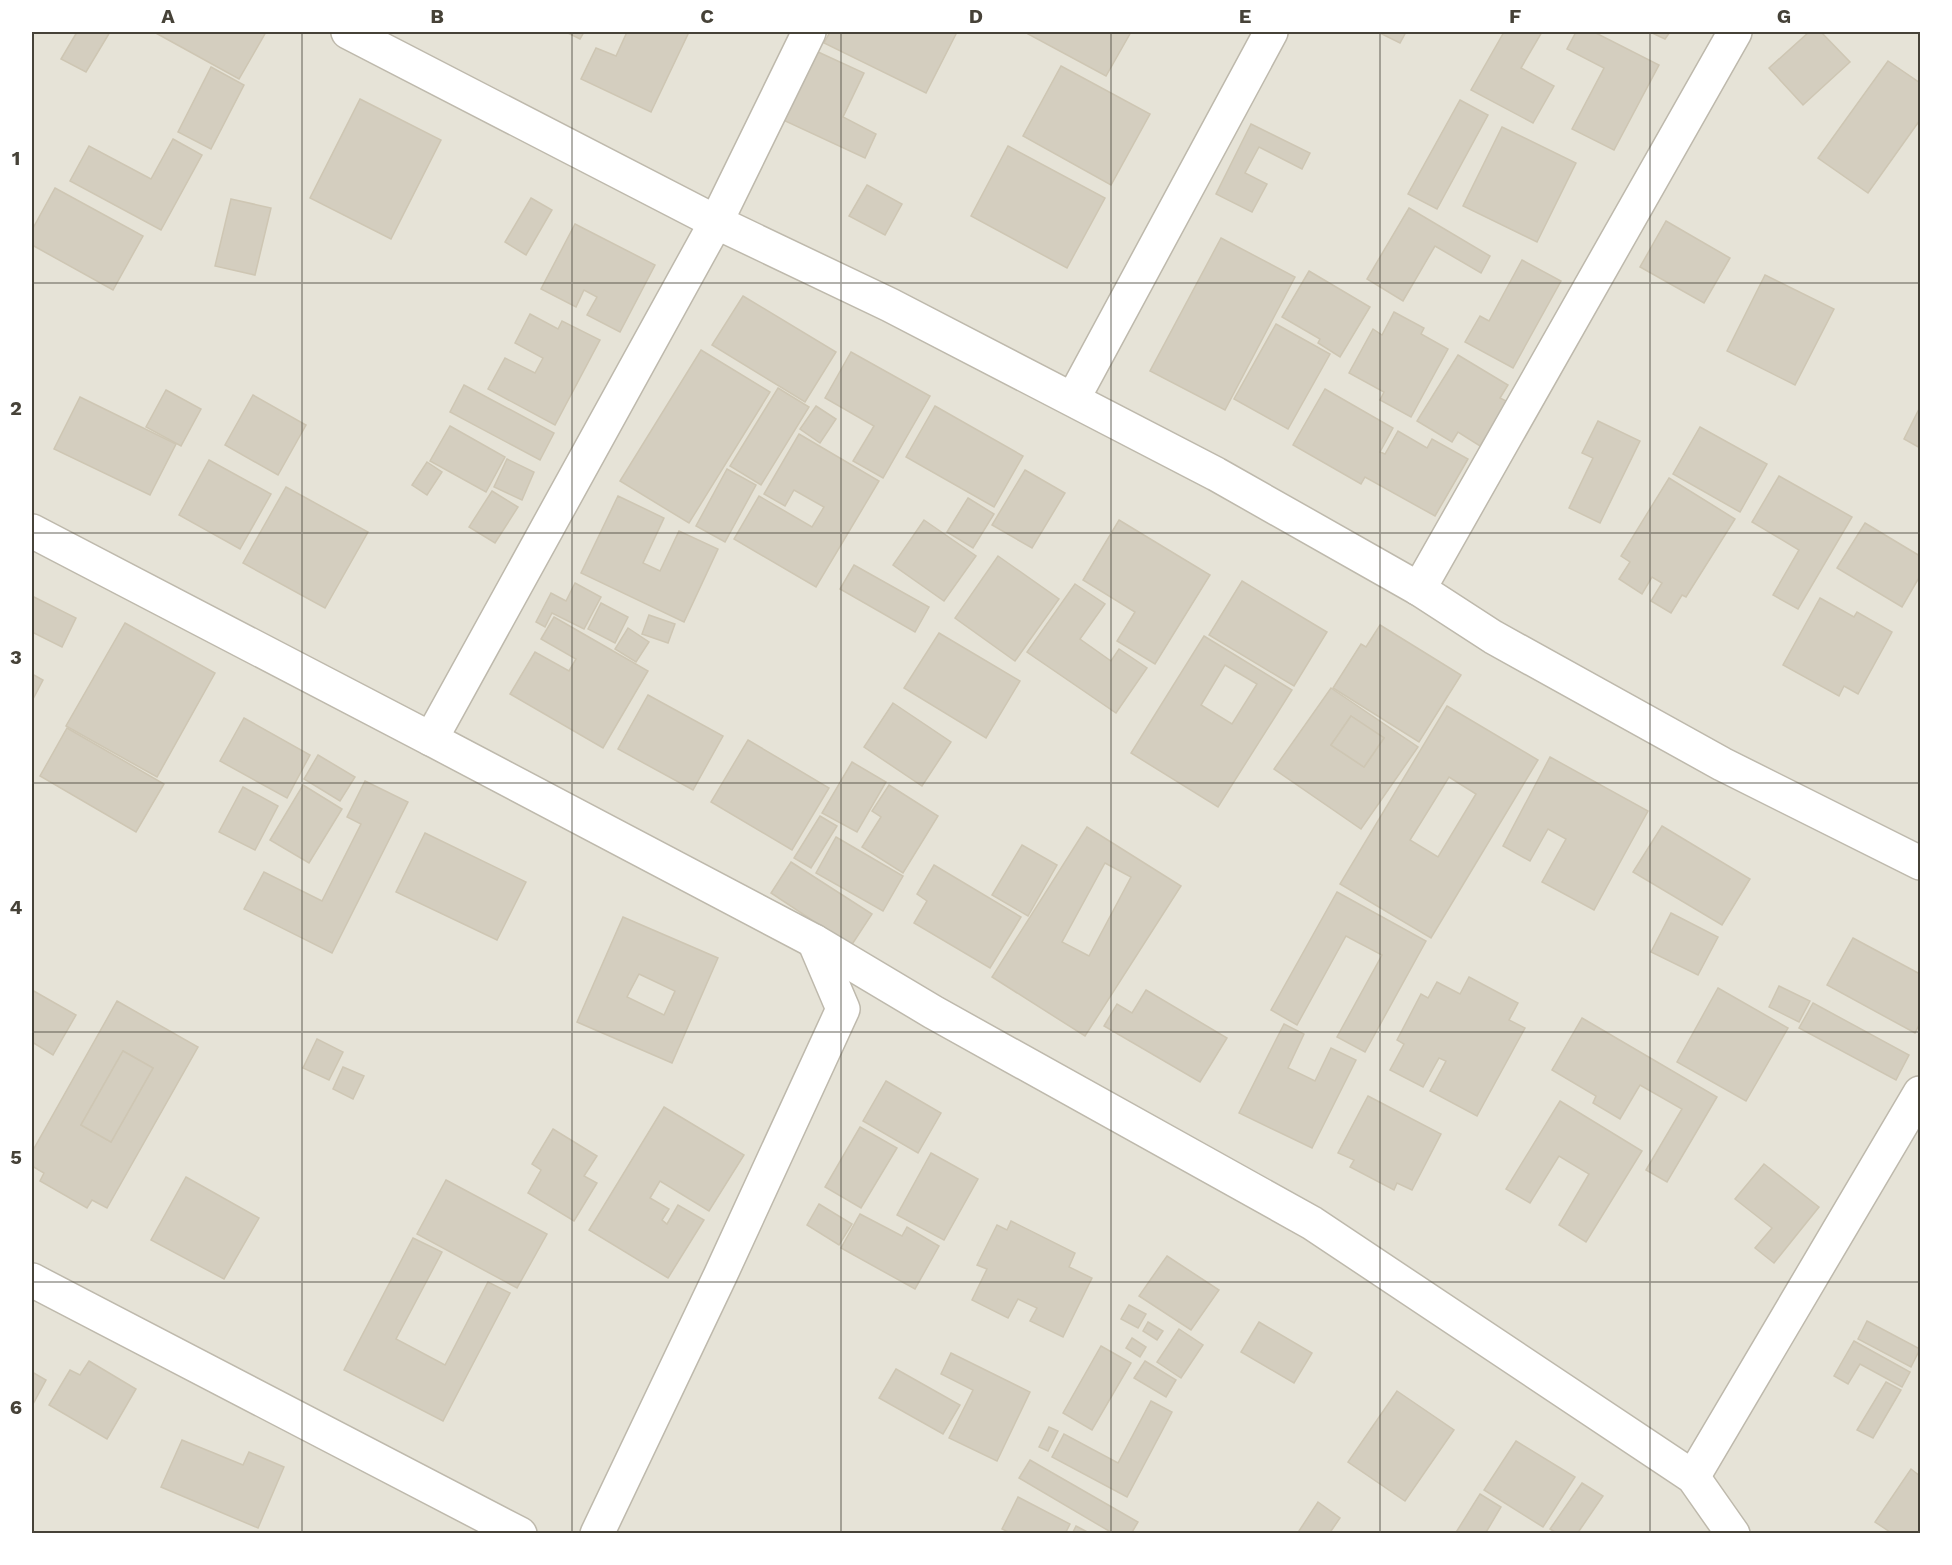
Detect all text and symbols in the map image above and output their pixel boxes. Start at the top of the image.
text: A [161,4,175,28]
text: B [430,4,444,28]
text: C [700,4,714,28]
text: D [969,4,983,28]
text: E [1239,4,1251,28]
text: F [1509,4,1521,28]
text: G [1777,4,1791,28]
text: 1 [12,146,20,170]
text: 2 [10,396,22,420]
text: 3 [10,645,22,669]
text: 4 [10,895,23,919]
text: 5 [10,1145,22,1169]
text: 6 [10,1395,22,1419]

